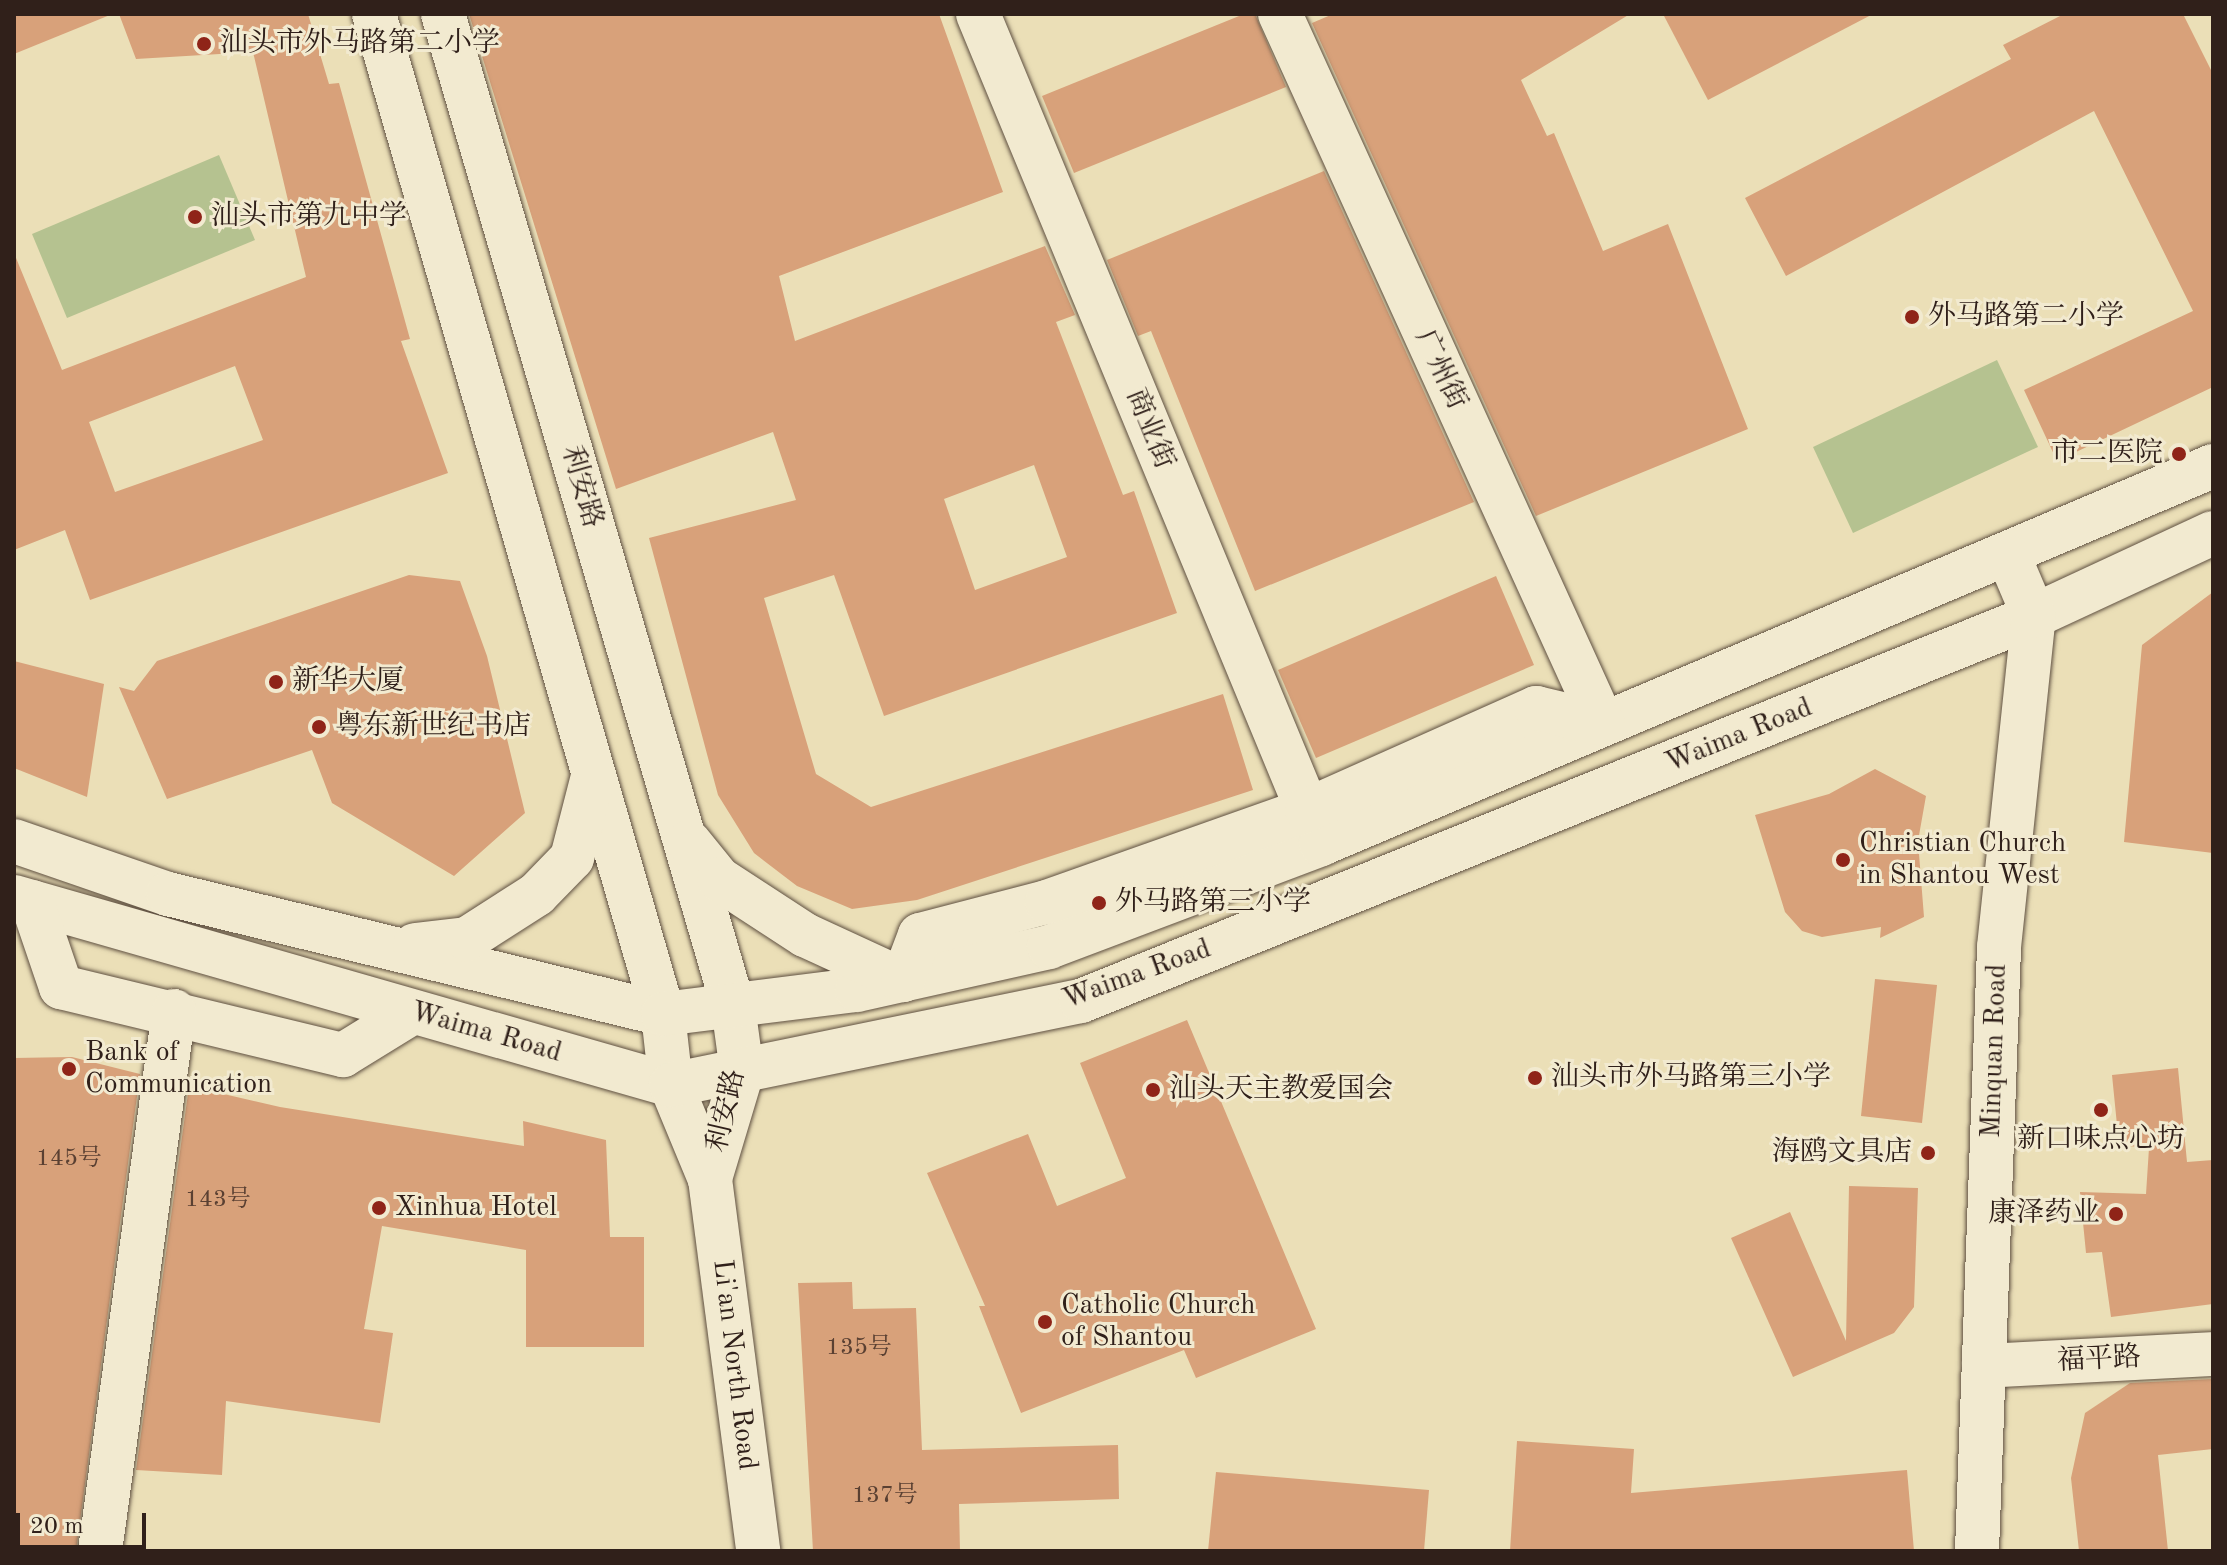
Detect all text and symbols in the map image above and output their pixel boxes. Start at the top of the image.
place label: 汕头市外马路第二小学 [220,27,500,61]
marker: 汕头市外马路第二小学 [195,35,213,53]
place label: 汕头市第九中学 [211,200,407,234]
marker: 汕头市第九中学 [186,208,204,226]
place label: 外马路第二小学 [1928,300,2124,334]
marker: 外马路第二小学 [1903,308,1921,326]
street label: 广州街 [1407,325,1473,415]
street label: 商业街 [1118,384,1180,474]
place label: 市二医院 [2051,437,2163,471]
street label: 利安路 [553,442,609,532]
marker: 市二医院 [2170,445,2188,463]
place label: 新华大厦 [292,665,404,699]
marker: 新华大厦 [267,673,285,691]
street label: Waima Road [1661,691,1817,781]
place label: 粤东新世纪书店 [335,710,531,744]
marker: 粤东新世纪书店 [310,718,328,736]
place label: Christian Church in Shantou West [1859,827,2066,893]
marker: Christian Church in Shantou West [1834,851,1852,869]
place label: 外马路第三小学 [1115,886,1311,920]
marker: 外马路第三小学 [1090,894,1108,912]
street label: Waima Road [1058,933,1216,1017]
street label: Minquan Road [1975,963,2015,1139]
street label: Waima Road [407,995,565,1071]
place label: Bank of Communication [85,1036,272,1102]
marker: Bank of Communication [60,1060,78,1078]
place label: 汕头市外马路第三小学 [1551,1061,1831,1095]
street label: 利安路 [701,1066,753,1156]
marker: 汕头市外马路第三小学 [1526,1069,1544,1087]
place label: 汕头天主教爱国会 [1169,1073,1393,1107]
marker: 汕头天主教爱国会 [1144,1081,1162,1099]
marker: 新口味点心坊 [2092,1101,2110,1119]
place label: 新口味点心坊 [2017,1123,2185,1157]
place label: 海鸥文具店 [1772,1136,1912,1170]
marker: 海鸥文具店 [1919,1144,1937,1162]
house number: 145号 [36,1146,102,1174]
house number: 143号 [185,1187,251,1215]
place label: Xinhua Hotel [395,1191,557,1225]
place label: 康泽药业 [1988,1197,2100,1231]
marker: Xinhua Hotel [370,1199,388,1217]
marker: 康泽药业 [2107,1205,2125,1223]
street label: Li'an North Road [704,1258,764,1472]
place label: Catholic Church of Shantou [1061,1289,1256,1355]
marker: Catholic Church of Shantou [1036,1313,1054,1331]
house number: 135号 [826,1335,892,1363]
street label: 福平路 [2056,1341,2142,1379]
house number: 137号 [852,1483,918,1511]
scale bar [20,1497,150,1547]
text: 20 m [30,1515,84,1539]

